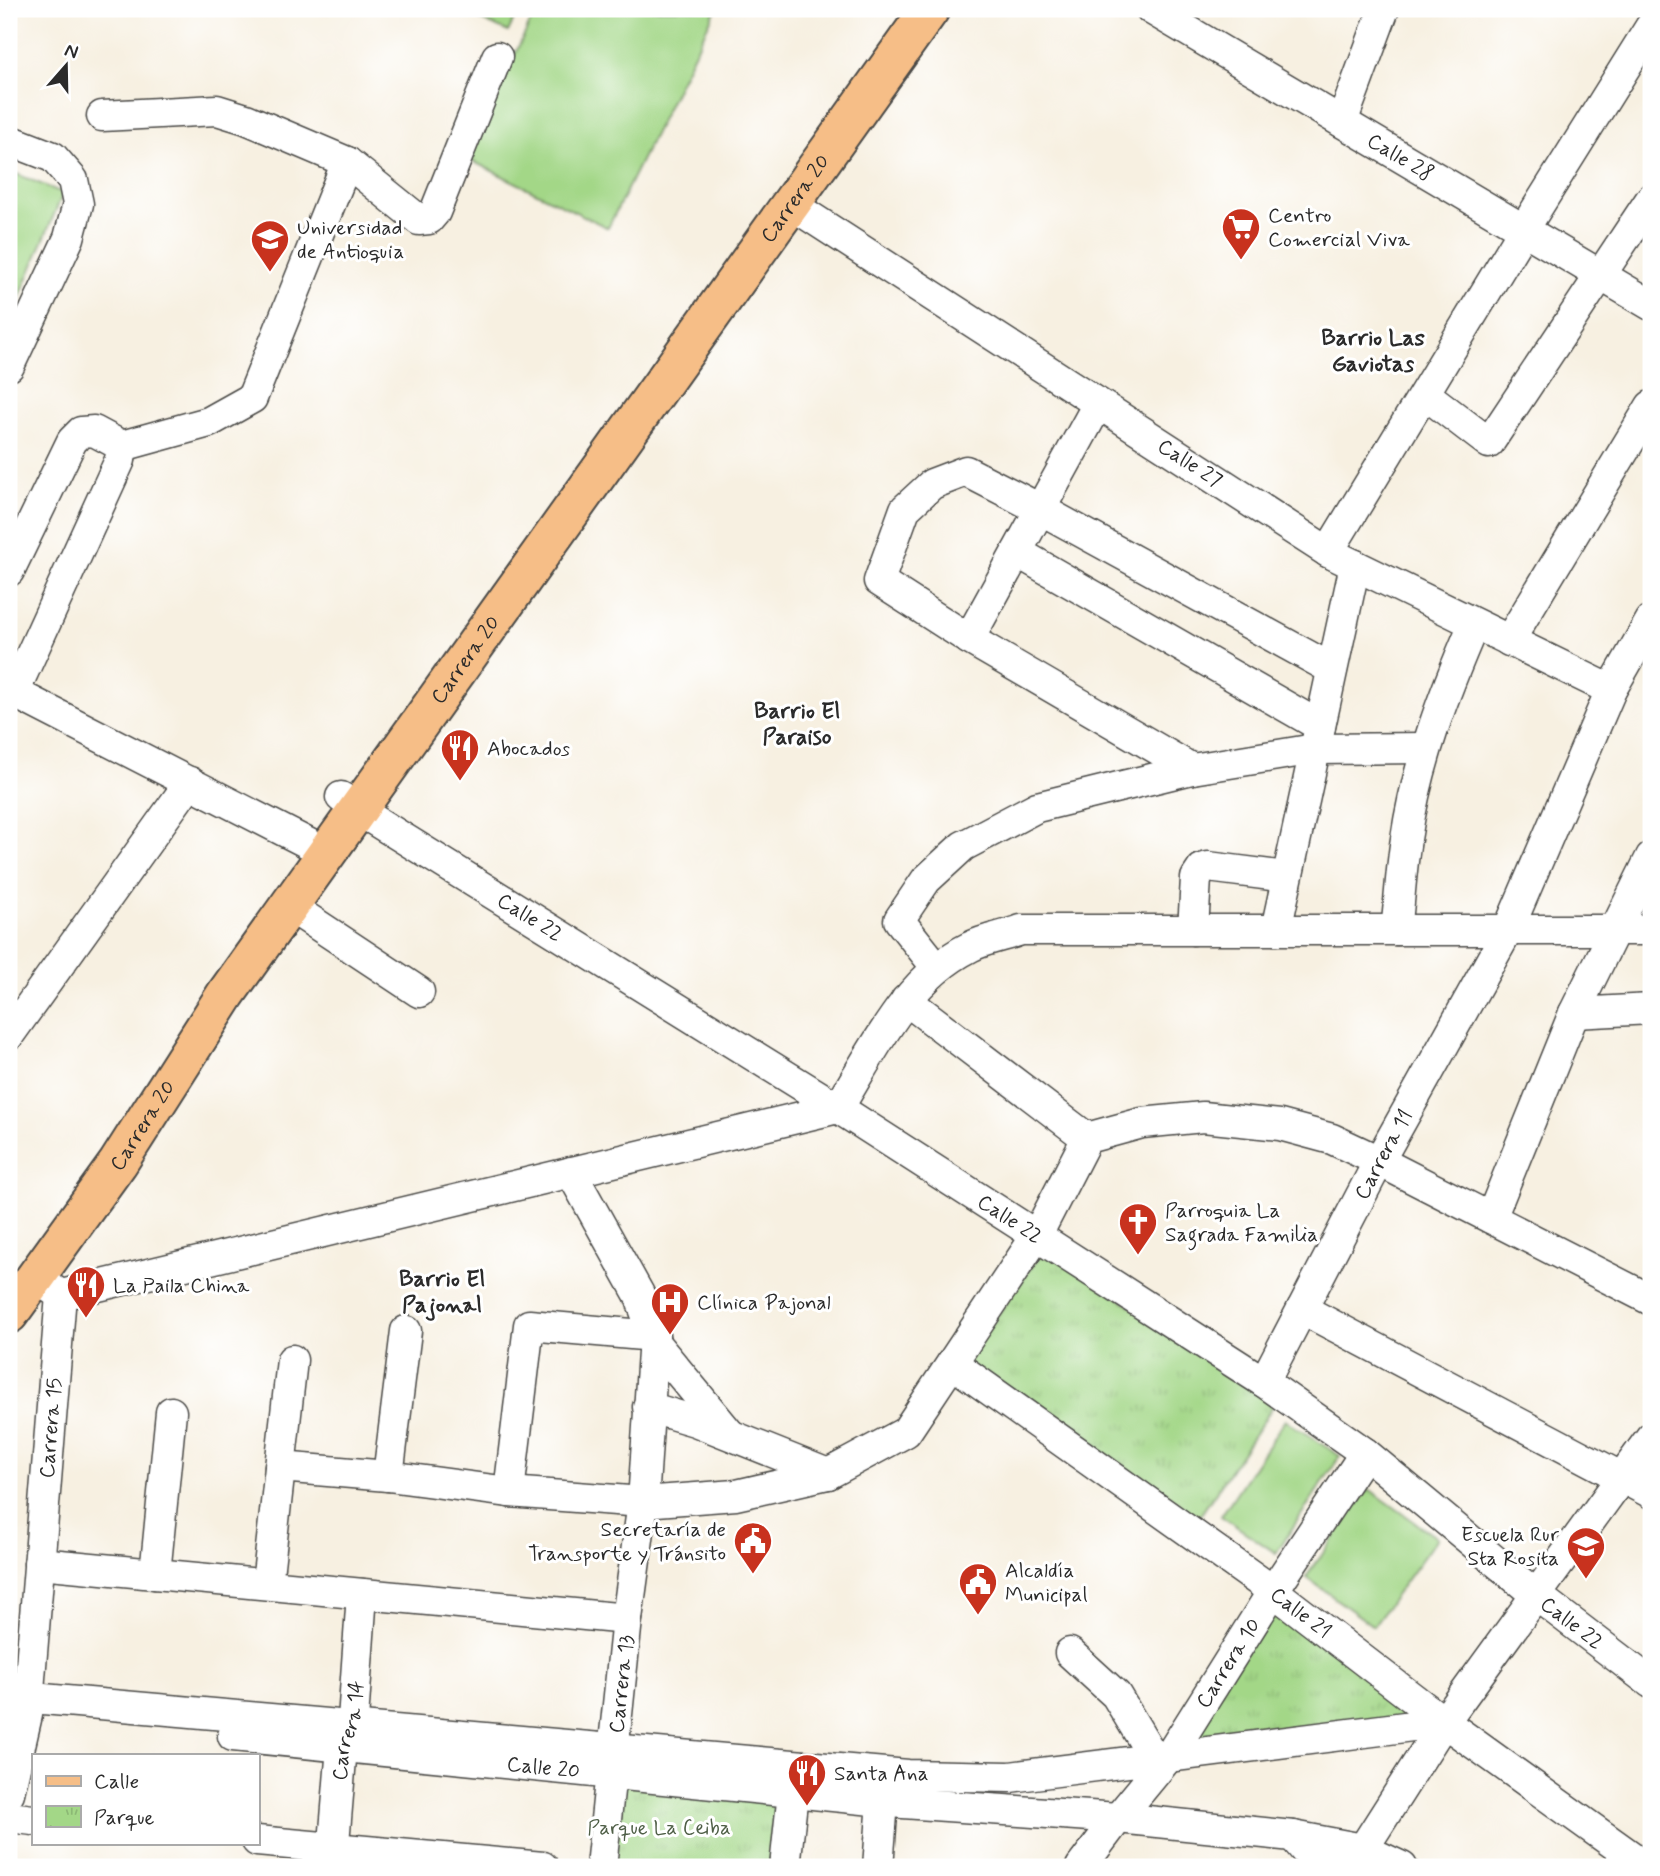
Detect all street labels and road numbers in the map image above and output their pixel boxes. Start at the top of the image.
street label: Calle 28 [1362,127,1438,188]
street label: Carrera 20 [754,149,837,249]
street label: Calle 27 [1152,432,1227,495]
street label: Carrera 20 [425,610,507,710]
street label: Calle 22 [492,887,568,949]
street label: Carrera 20 [104,1075,182,1177]
street label: Carrera 11 [1348,1105,1420,1205]
street label: Calle 22 [972,1188,1048,1251]
street label: Carrera 15 [33,1377,69,1479]
street label: Calle 21 [1264,1581,1337,1646]
street label: Calle 22 [1534,1590,1609,1656]
street label: Carrera 10 [1190,1613,1268,1714]
street label: Carrera 13 [603,1634,641,1735]
street label: Carrera 14 [326,1679,371,1782]
street label: Calle 20 [506,1750,581,1786]

